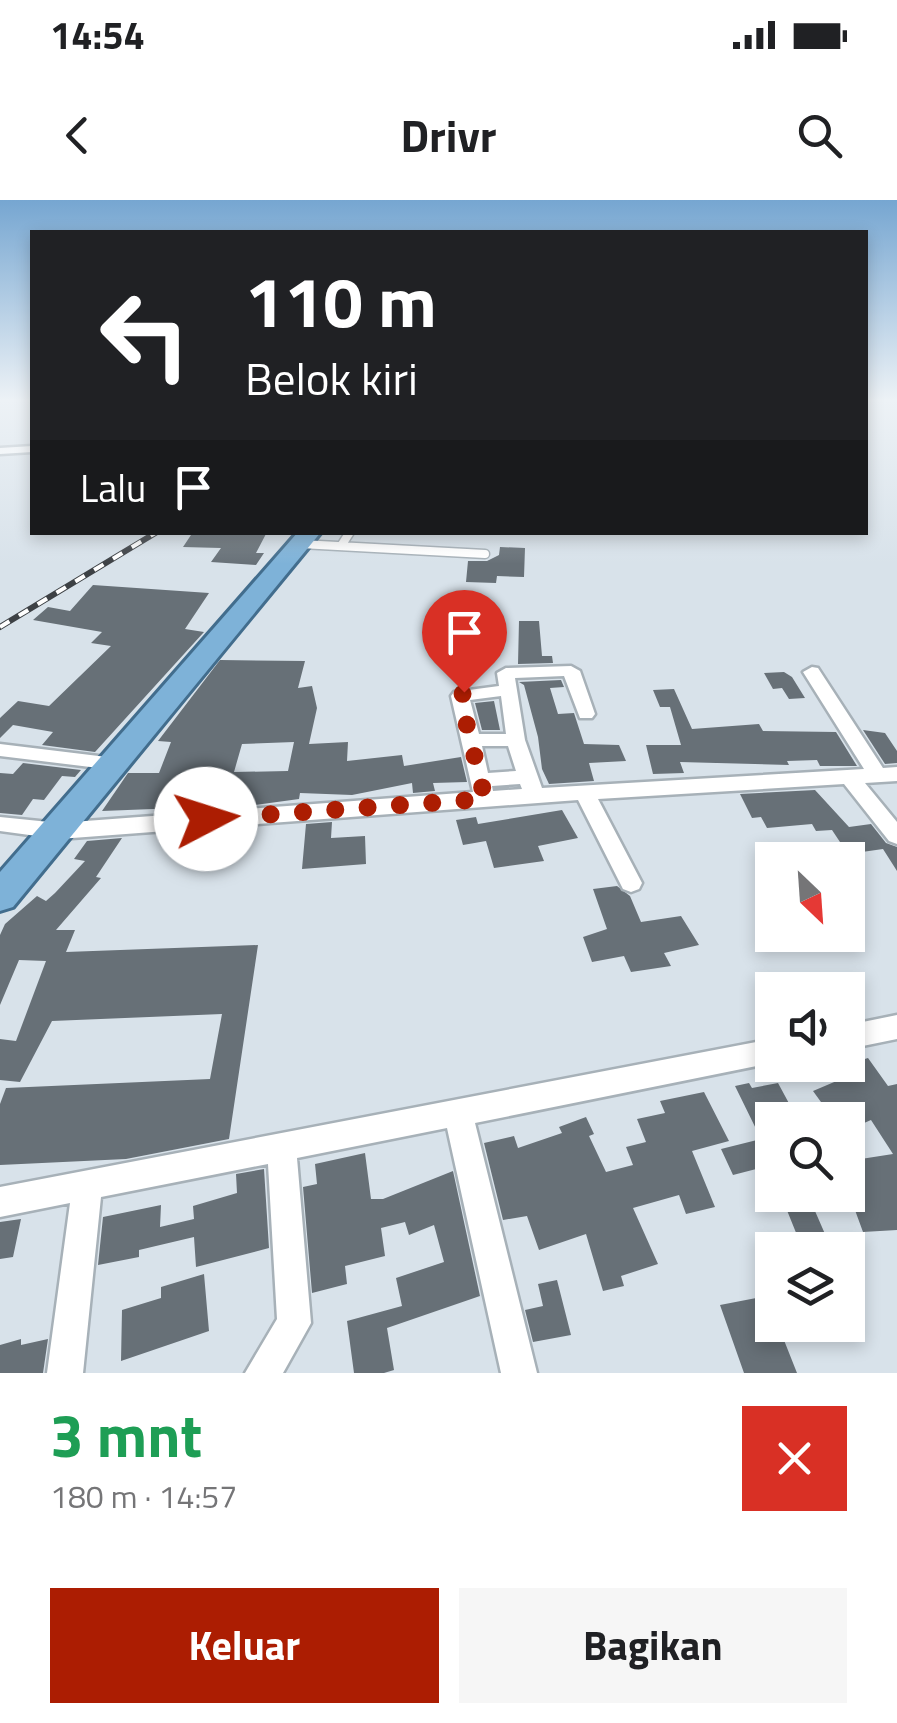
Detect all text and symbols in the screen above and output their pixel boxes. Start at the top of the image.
text: 14:54 [50,6,145,64]
text: Drivr [400,101,497,169]
icon: back [50,108,105,163]
icon: search [792,108,847,163]
text: 110 m [245,248,437,354]
icon: left [80,270,210,400]
text: Belok kiri [245,344,418,412]
text: Lalu [80,459,146,517]
icon: arrive [166,460,221,515]
pin [422,590,507,693]
icon: arrive [437,605,492,660]
position arrow [154,767,258,871]
north arrow [755,842,865,952]
map controls [755,842,865,1342]
button: sound [755,972,865,1082]
button: search [755,1102,865,1212]
button: layers [755,1232,865,1342]
text: 3 mnt [50,1389,202,1480]
button: close [742,1406,847,1511]
text: 180 m · 14:57 [50,1472,237,1520]
button: Keluar [50,1588,439,1703]
button: Bagikan [459,1588,847,1703]

